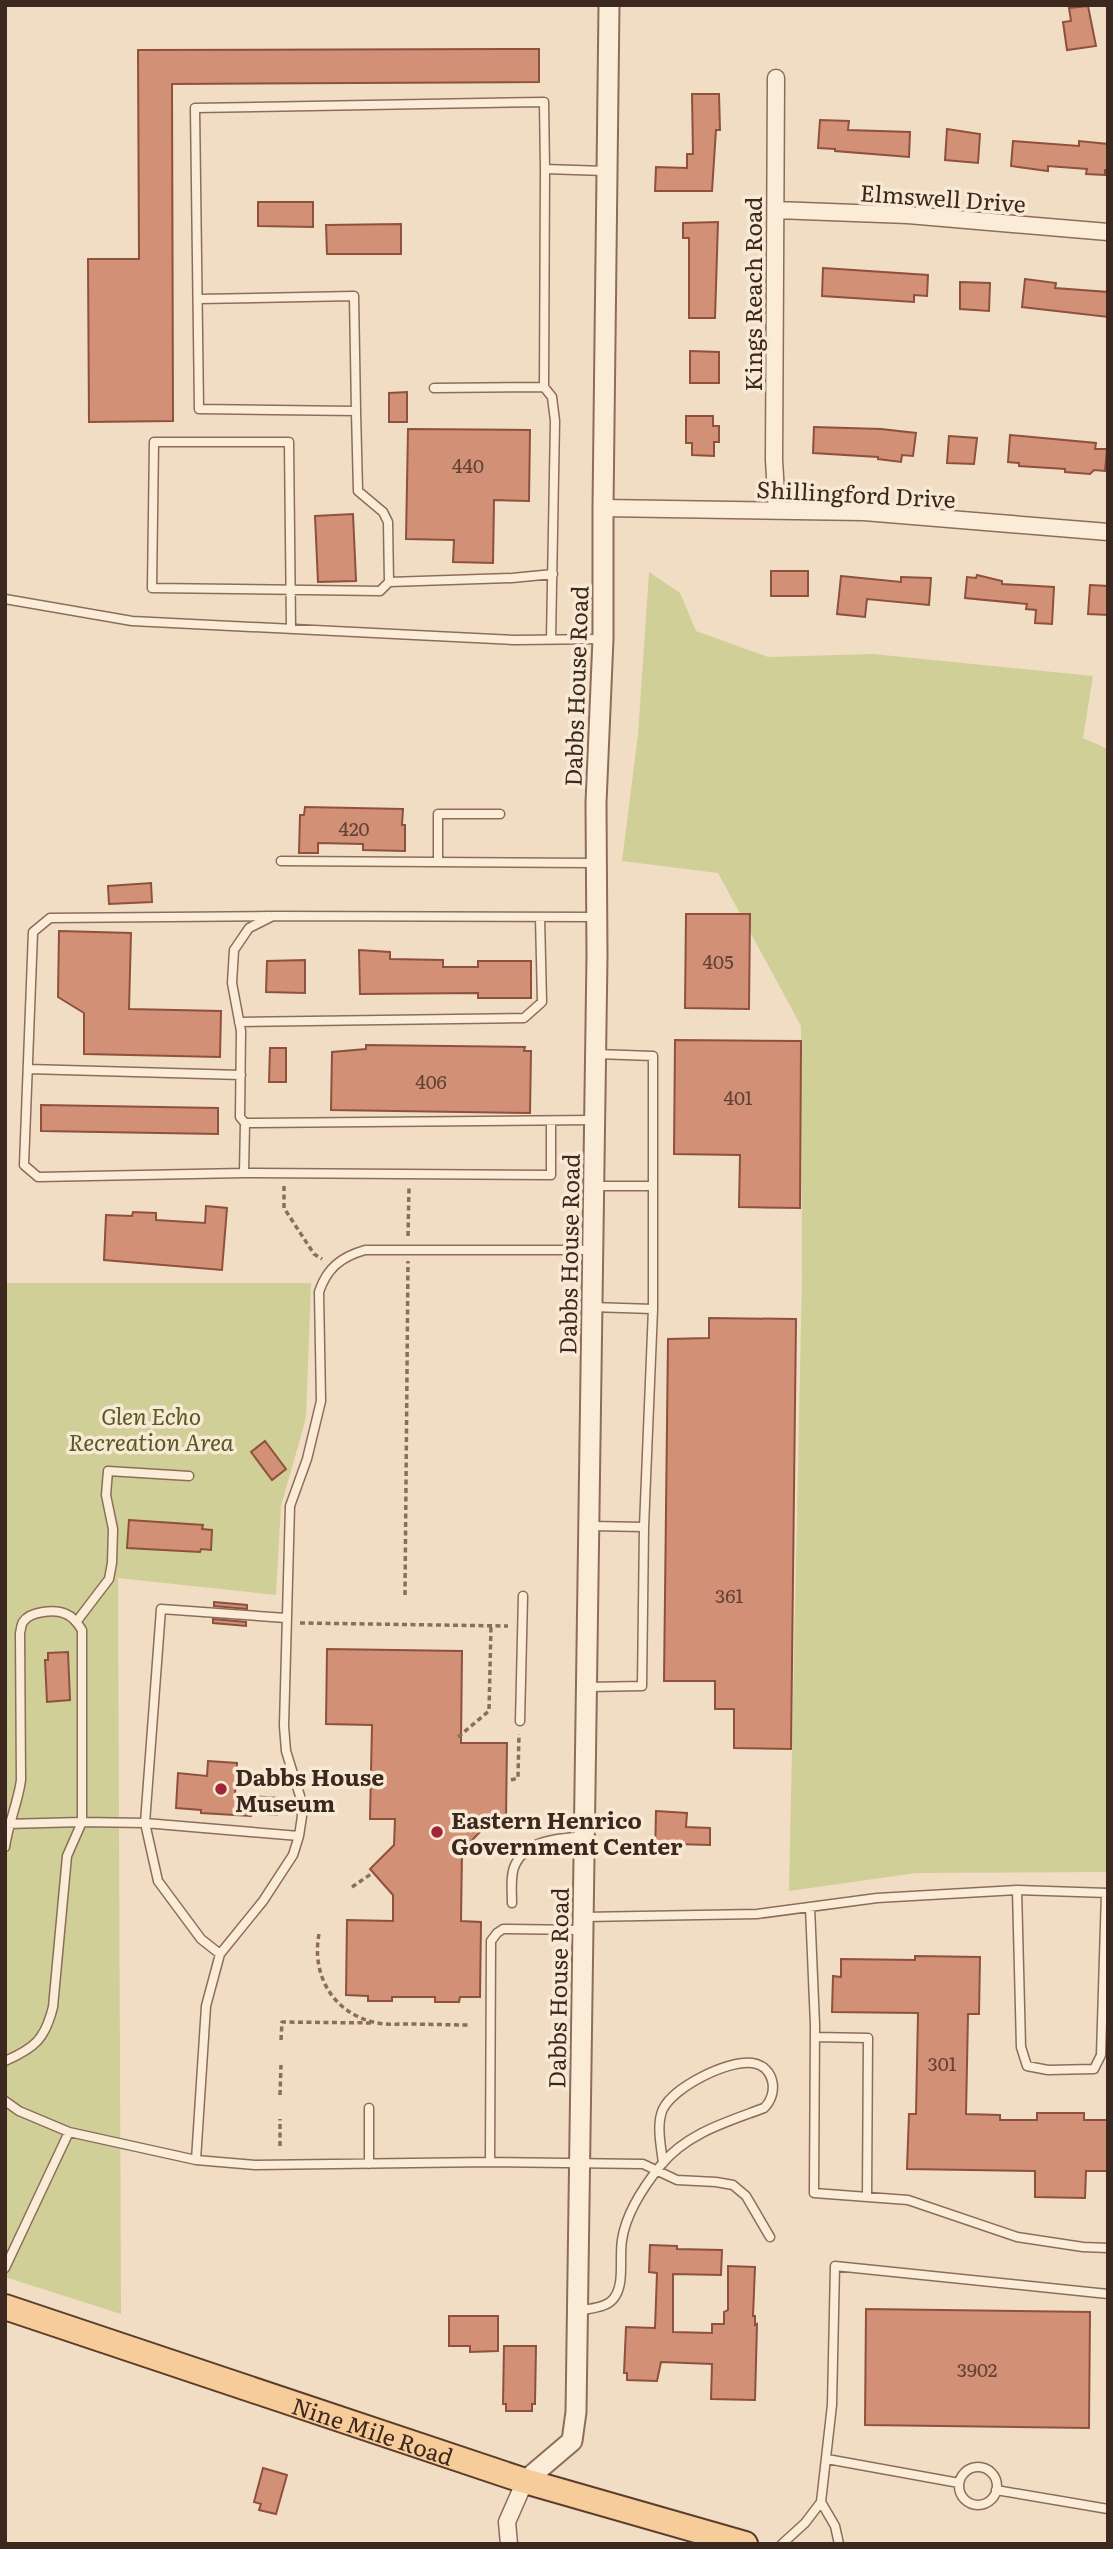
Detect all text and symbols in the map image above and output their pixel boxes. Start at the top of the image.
street label: Elmswell Drive [859,174,1027,220]
street label: Kings Reach Road [735,197,769,391]
house number: 440 [452,451,484,479]
street label: Shillingford Drive [756,471,957,515]
street label: Dabbs House Road [555,585,595,787]
house number: 420 [338,814,370,842]
house number: 405 [702,947,734,975]
house number: 406 [415,1067,447,1095]
house number: 401 [723,1083,753,1111]
street label: Dabbs House Road [549,1153,587,1355]
park label: Glen Echo Recreation Area [68,1398,234,1458]
house number: 361 [715,1581,743,1609]
place label: Dabbs House Museum [235,1759,384,1819]
marker: Dabbs House Museum [213,1781,229,1797]
place label: Eastern Henrico Government Center [451,1802,683,1862]
marker: Eastern Henrico Government Center [429,1824,445,1840]
street label: Dabbs House Road [538,1887,576,2089]
house number: 301 [927,2049,957,2077]
house number: 3902 [957,2355,997,2383]
street label: Nine Mile Road [288,2387,458,2473]

